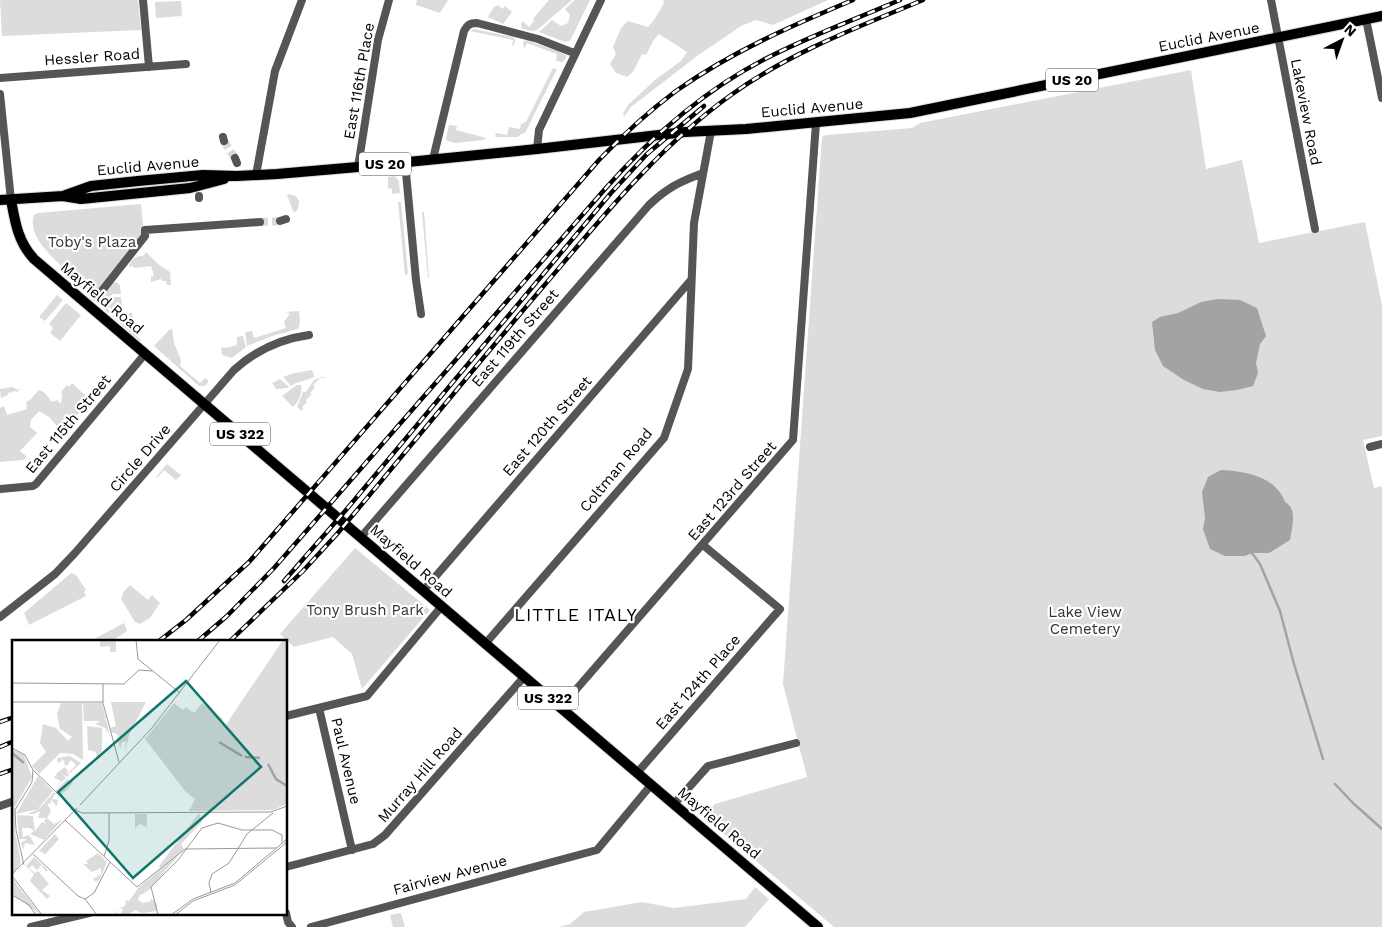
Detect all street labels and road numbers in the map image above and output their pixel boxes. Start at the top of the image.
street label: Euclid Avenue [1157,18,1261,56]
street label: East 116th Place [340,21,378,141]
street label: Hessler Road [43,45,141,69]
street label: Lakeview Road [1287,57,1325,167]
road number: US 20 [1046,68,1098,92]
street label: Euclid Avenue [760,95,864,121]
road number: US 20 [359,152,411,175]
street label: Euclid Avenue [96,153,200,179]
street label: Mayfield Road [57,258,147,338]
street label: East 119th Street [468,285,563,391]
street label: East 115th Street [21,370,115,477]
street label: East 120th Street [499,372,596,480]
street label: Circle Drive [106,420,174,496]
road number: US 322 [210,422,270,446]
street label: Coltman Road [576,425,656,515]
street label: East 123rd Street [684,437,781,544]
street label: Mayfield Road [366,520,456,602]
street label: East 124th Place [652,631,744,733]
road number: US 322 [518,686,578,710]
street label: Paul Avenue [327,716,365,806]
street label: Murray Hill Road [374,724,466,826]
street label: Mayfield Road [674,783,764,863]
street label: Fairview Avenue [391,851,509,899]

